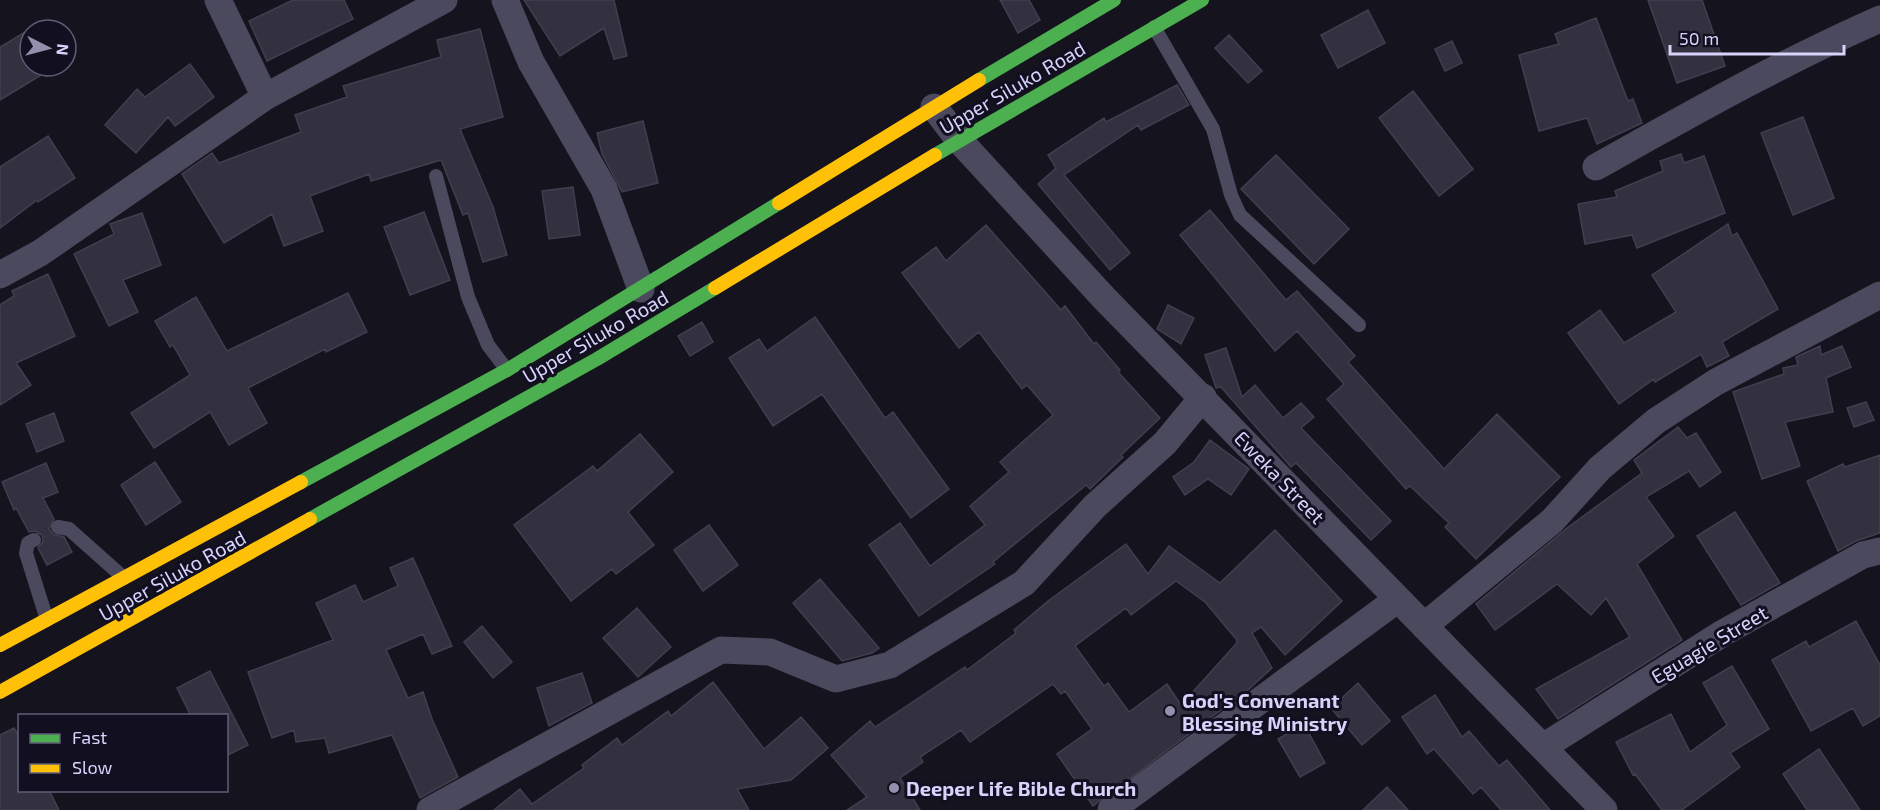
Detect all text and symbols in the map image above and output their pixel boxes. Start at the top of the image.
north arrow [18,18,78,78]
scale bar [1670,18,1844,56]
text: 50 m [1679,27,1719,49]
street label: Upper Siluko Road [935,35,1089,139]
text: N [53,43,73,56]
street label: Upper Siluko Road [518,284,672,388]
street label: Eweka Street [1230,426,1330,529]
street label: Upper Siluko Road [94,525,250,625]
street label: Eguagie Street [1646,600,1772,688]
place label: God's Convenant Blessing Ministry [1182,688,1348,736]
marker: God's Convenant Blessing Ministry [1163,704,1177,718]
legend [18,714,228,792]
text: Fast [72,726,107,748]
text: Slow [72,756,113,778]
place label: Deeper Life Bible Church [906,776,1136,800]
marker: Deeper Life Bible Church [887,781,901,795]

